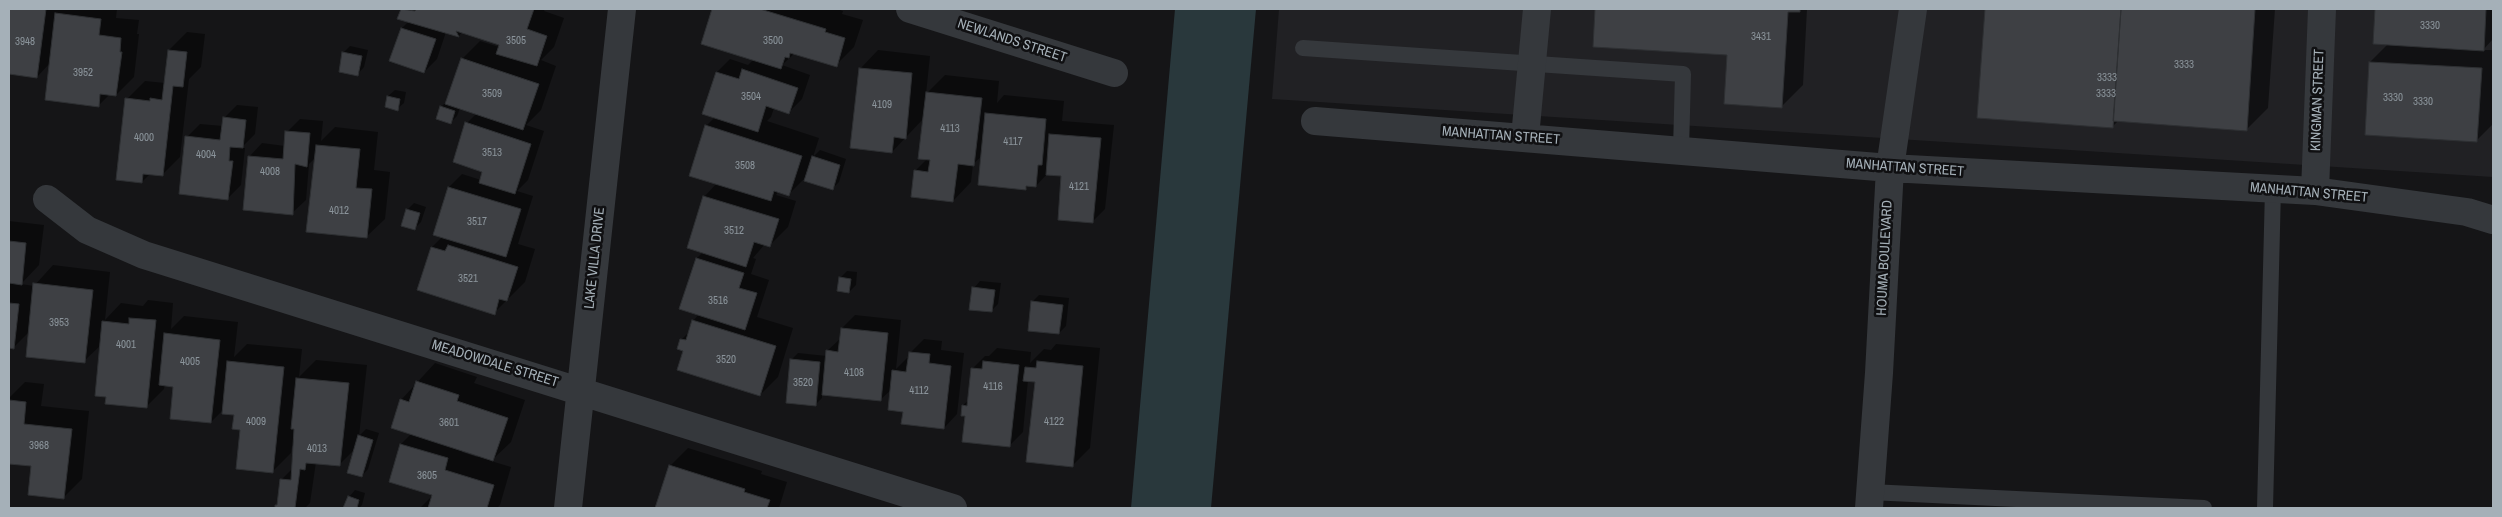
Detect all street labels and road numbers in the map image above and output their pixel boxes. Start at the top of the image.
street label: NEWLANDS STREET [955,15,1069,67]
street label: KINGMAN STREET [2308,49,2328,151]
street label: MANHATTAN STREET [1441,123,1561,149]
street label: MANHATTAN STREET [1845,155,1965,181]
street label: MANHATTAN STREET [2249,179,2369,207]
street label: HOUMA BOULEVARD [1874,200,1896,316]
street label: LAKE VILLA DRIVE [581,206,609,310]
street label: MEADOWDALE STREET [430,337,560,391]

